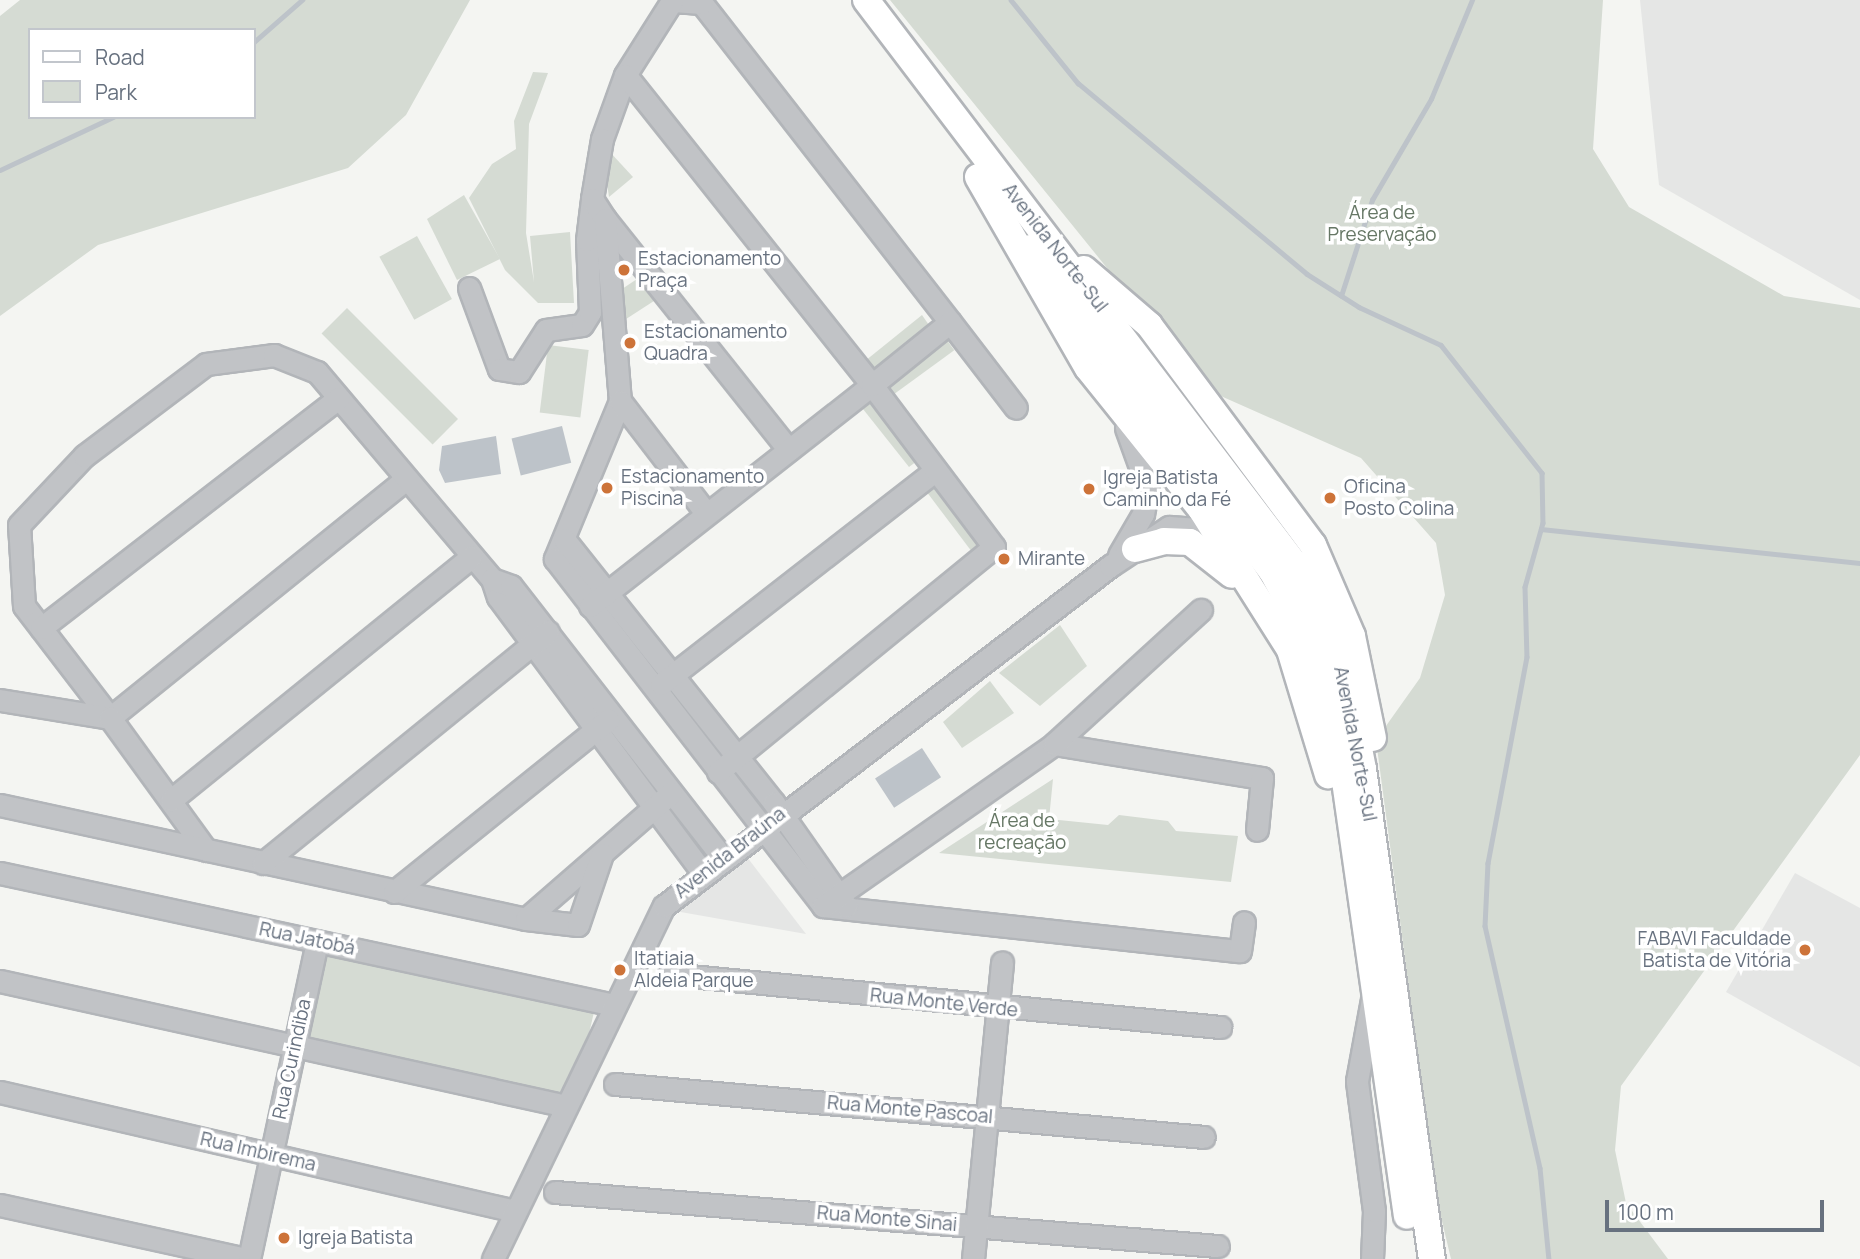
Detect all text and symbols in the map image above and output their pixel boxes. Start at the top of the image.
legend [28,28,256,119]
text: Road [95,43,145,71]
text: Park [95,78,137,106]
street label: Avenida Norte-Sul [998,179,1112,317]
park label: Área de Preservação [1327,202,1437,246]
place label: Estacionamento Praça [638,248,781,292]
marker: Estacionamento Praça [616,262,632,278]
place label: Estacionamento Quadra [644,321,787,365]
marker: Estacionamento Quadra [622,335,638,351]
place label: Estacionamento Piscina [621,466,764,510]
place label: Igreja Batista Caminho da Fé [1103,467,1231,511]
place label: Oficina Posto Colina [1344,476,1454,520]
marker: Estacionamento Piscina [599,480,615,496]
marker: Igreja Batista Caminho da Fé [1081,481,1097,497]
marker: Oficina Posto Colina [1322,490,1338,506]
place label: Mirante [1018,548,1085,570]
marker: Mirante [996,551,1012,567]
street label: Avenida Norte-Sul [1329,664,1381,824]
street label: Avenida Braúna [670,803,790,903]
park label: Área de recreação [978,810,1066,854]
street label: Rua Jatobá [257,918,357,960]
place label: FABAVI Faculdade Batista de Vitória [1637,928,1791,972]
marker: FABAVI Faculdade Batista de Vitória [1797,942,1813,958]
place label: Itatiaia Aldeia Parque [634,948,754,992]
marker: Itatiaia Aldeia Parque [612,962,628,978]
street label: Rua Monte Verde [869,984,1019,1022]
street label: Rua Curindiba [268,997,316,1121]
street label: Rua Monte Pascoal [826,1091,994,1129]
street label: Rua Imbirema [198,1128,318,1176]
scale bar [1608,1186,1827,1230]
text: 100 m [1618,1198,1674,1226]
street label: Rua Monte Sinai [816,1202,958,1236]
place label: Igreja Batista [298,1227,413,1249]
marker: Igreja Batista [276,1230,292,1246]

